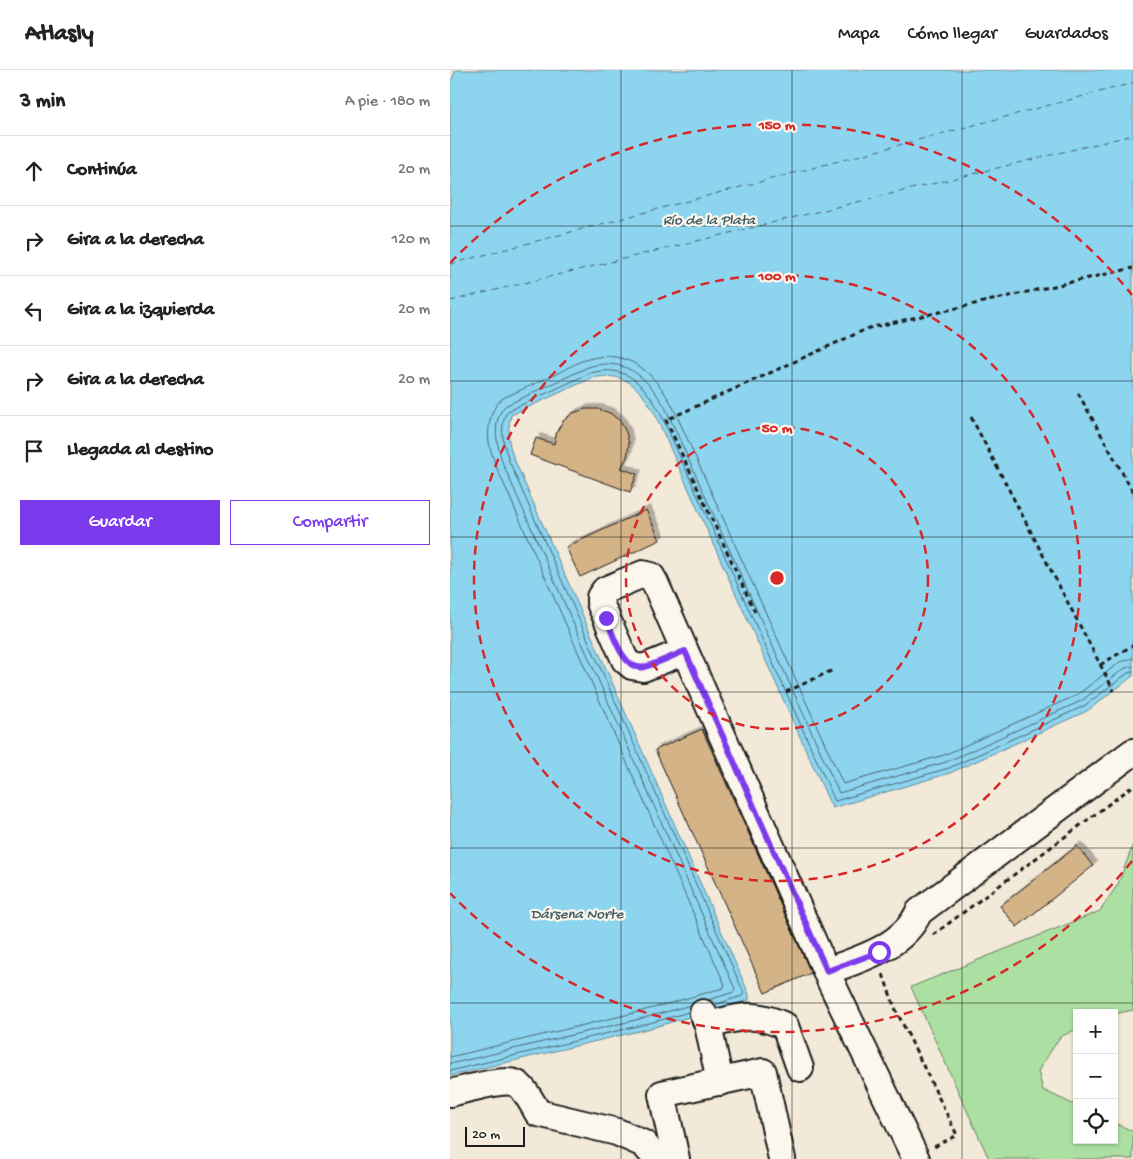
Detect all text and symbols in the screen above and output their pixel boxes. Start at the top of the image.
text: Atlasly [25,20,94,49]
text: Mapa [838,24,879,45]
text: Cómo llegar [907,24,997,45]
text: Guardados [1025,24,1108,45]
text: 3 min [20,90,65,115]
text: A pie · 180 m [345,93,430,112]
text: 150 m [758,117,796,135]
icon: ahead [20,157,48,185]
text: Continúa [67,159,137,182]
text: 20 m [398,161,430,180]
water label: Río de la Plata [663,212,757,230]
icon: right [20,227,48,255]
text: Gira a la derecha [67,229,204,252]
text: 120 m [391,231,430,250]
text: 100 m [757,268,796,286]
icon: left [20,297,48,325]
text: Gira a la izquierda [67,299,214,322]
text: 20 m [398,301,430,320]
icon: right [20,367,48,395]
text: Gira a la derecha [67,369,204,392]
text: 20 m [398,371,430,390]
text: 50 m [762,420,793,438]
icon: arrive [20,437,48,465]
text: Llegada al destino [67,439,213,462]
button: Guardar [20,500,220,545]
button: Compartir [230,500,430,545]
centre of rings [768,569,786,587]
route end [595,607,618,630]
water label: Dársena Norte [531,906,624,924]
route start [868,941,891,964]
map controls [1073,1009,1118,1144]
button: + [1073,1009,1118,1054]
button: − [1073,1054,1118,1099]
button: locate [1073,1099,1118,1144]
scale bar [465,1124,525,1147]
text: 20 m [472,1127,500,1144]

